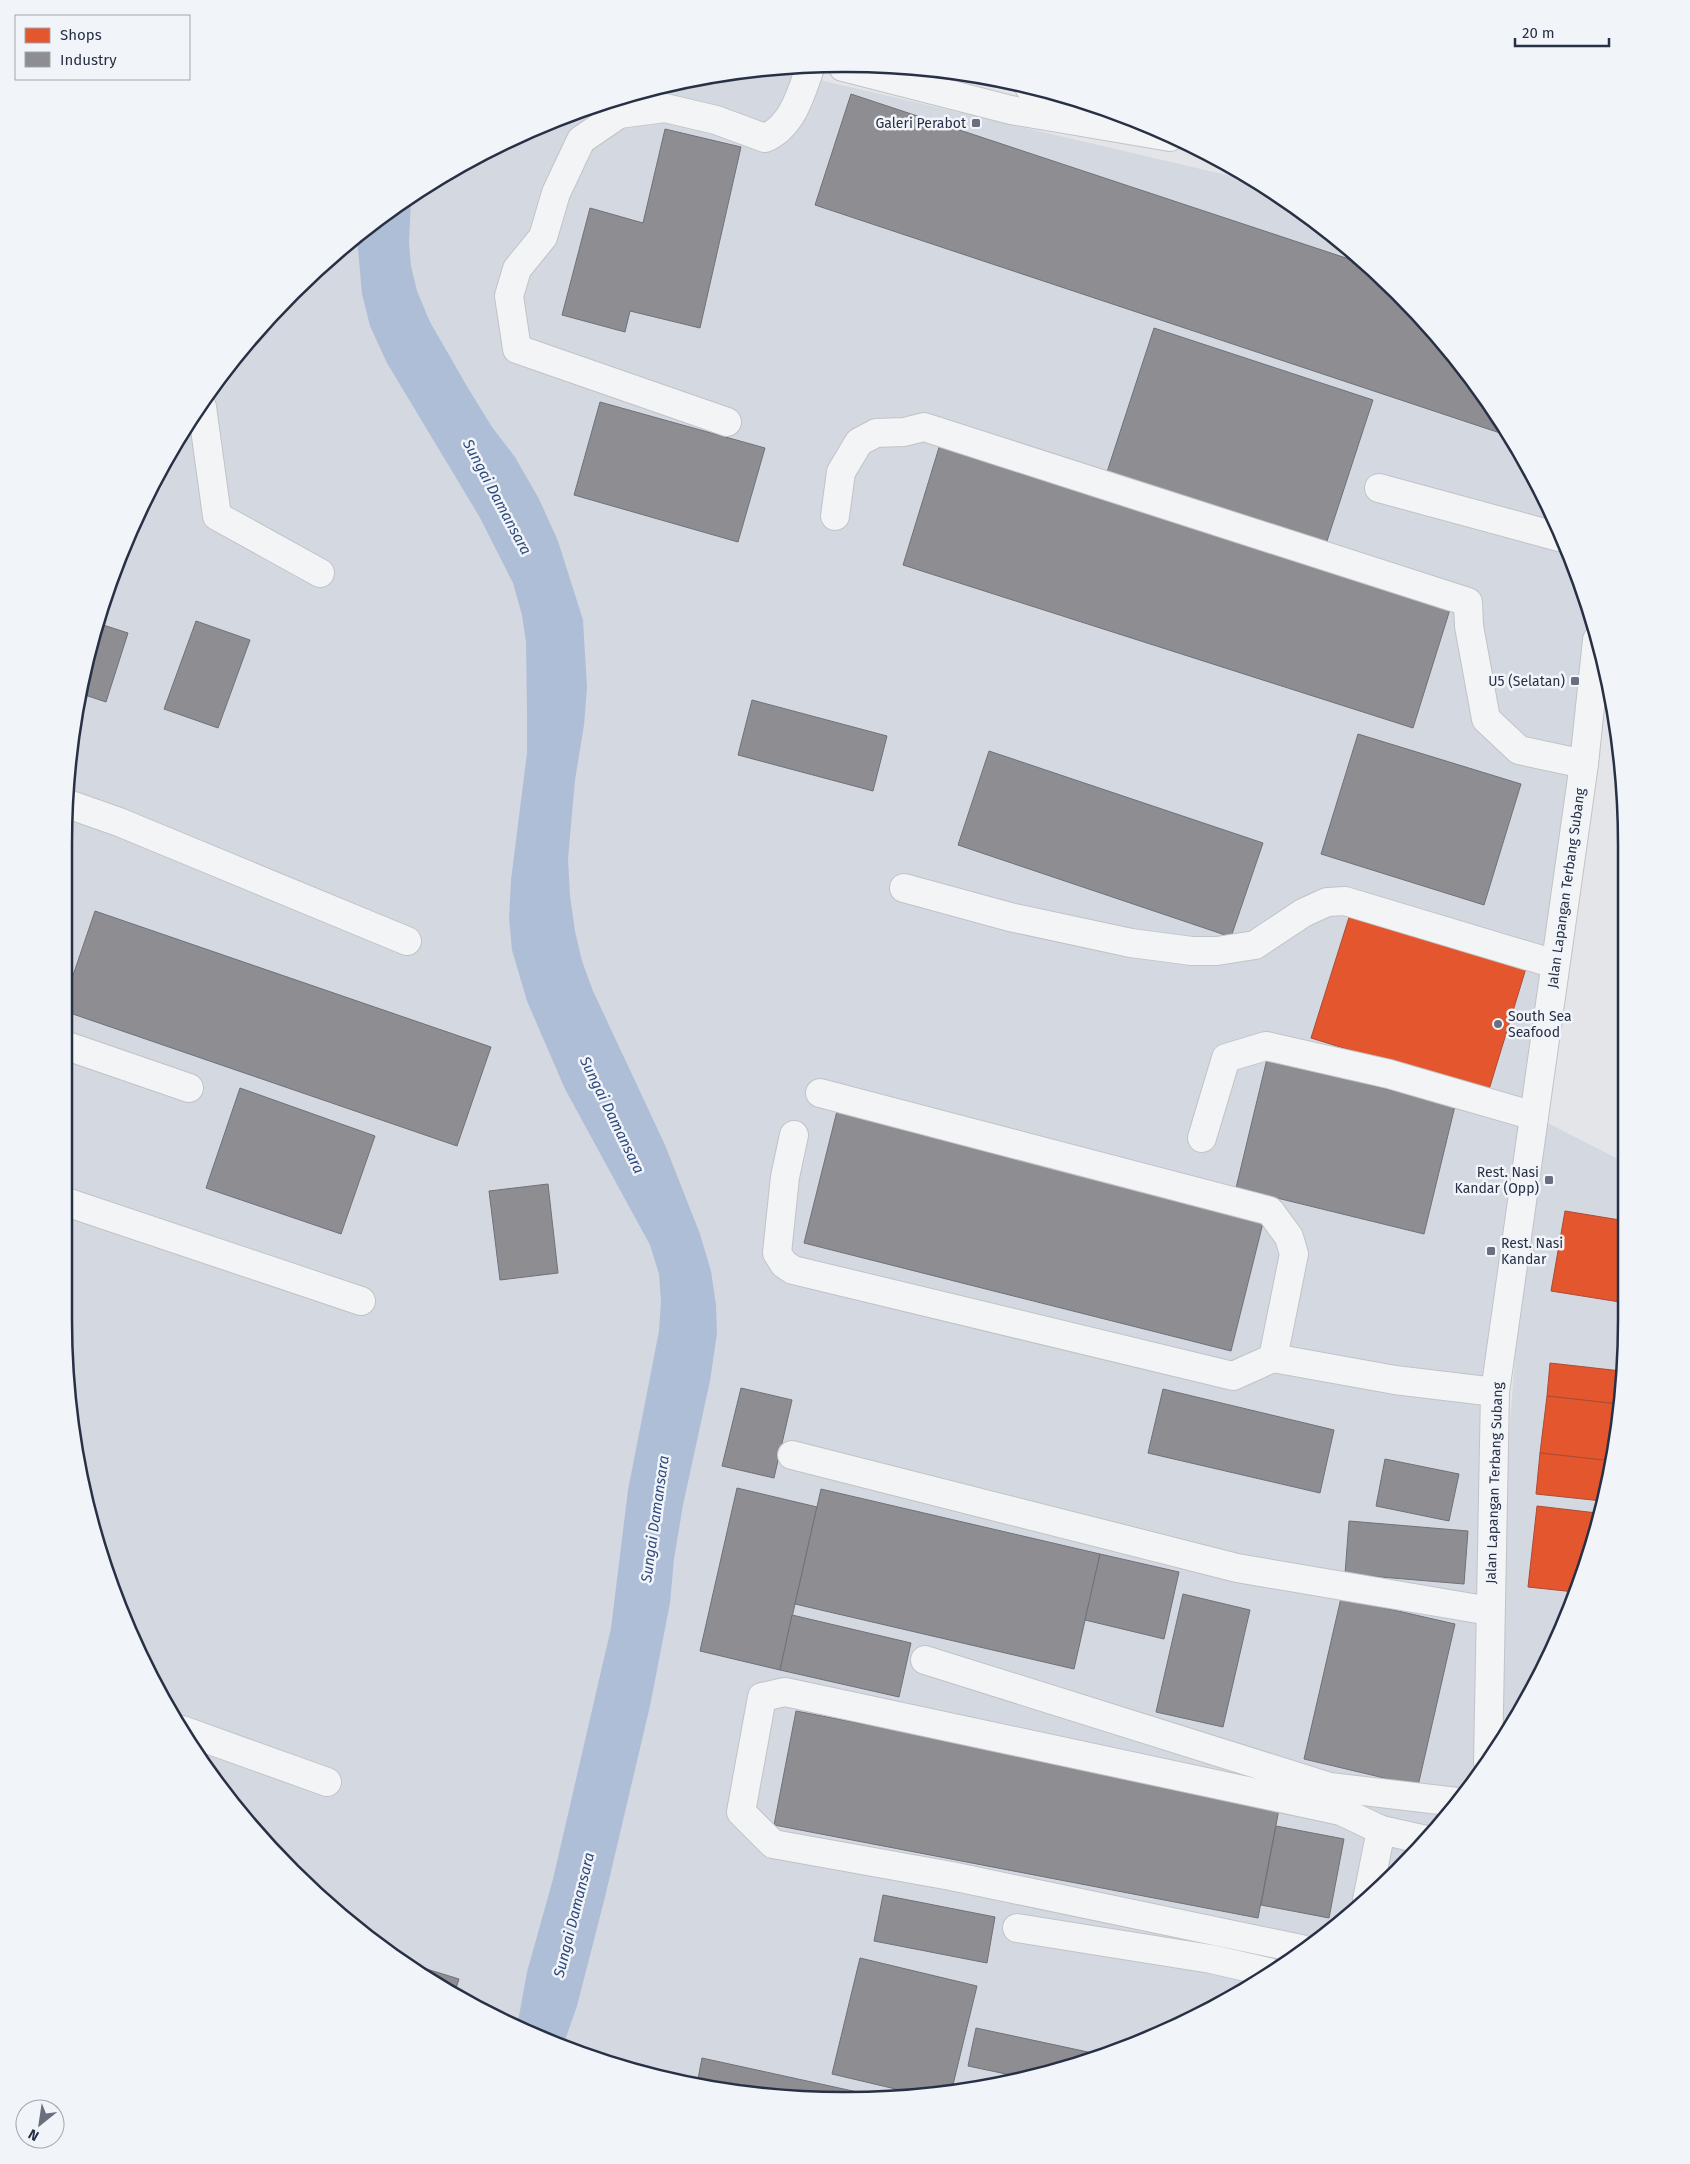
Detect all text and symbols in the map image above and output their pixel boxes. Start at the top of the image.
legend [15,15,190,80]
scale bar [1515,15,1609,47]
text: 20 m [1522,24,1555,42]
text: Shops [60,26,102,44]
text: Industry [60,51,117,69]
place label: Galeri Perabot [876,115,967,132]
marker: Galeri Perabot [970,117,982,129]
water label: Sungai Damansara [459,435,535,558]
place label: U5 (Selatan) [1488,673,1565,690]
marker: U5 (Selatan) [1569,675,1581,687]
street label: Jalan Lapangan Terbang Subang [1544,786,1589,989]
place label: South Sea Seafood [1508,1008,1572,1041]
marker: South Sea Seafood [1492,1018,1504,1030]
water label: Sungai Damansara [575,1053,648,1176]
place label: Rest. Nasi Kandar (Opp) [1455,1164,1539,1197]
marker: Rest. Nasi Kandar (Opp) [1543,1174,1555,1186]
place label: Rest. Nasi Kandar [1501,1235,1563,1268]
marker: Rest. Nasi Kandar [1485,1245,1497,1257]
street label: Jalan Lapangan Terbang Subang [1482,1381,1507,1584]
water label: Sungai Damansara [637,1454,673,1585]
water label: Sungai Damansara [550,1851,598,1980]
north arrow [15,2099,65,2149]
text: N [25,2125,42,2145]

